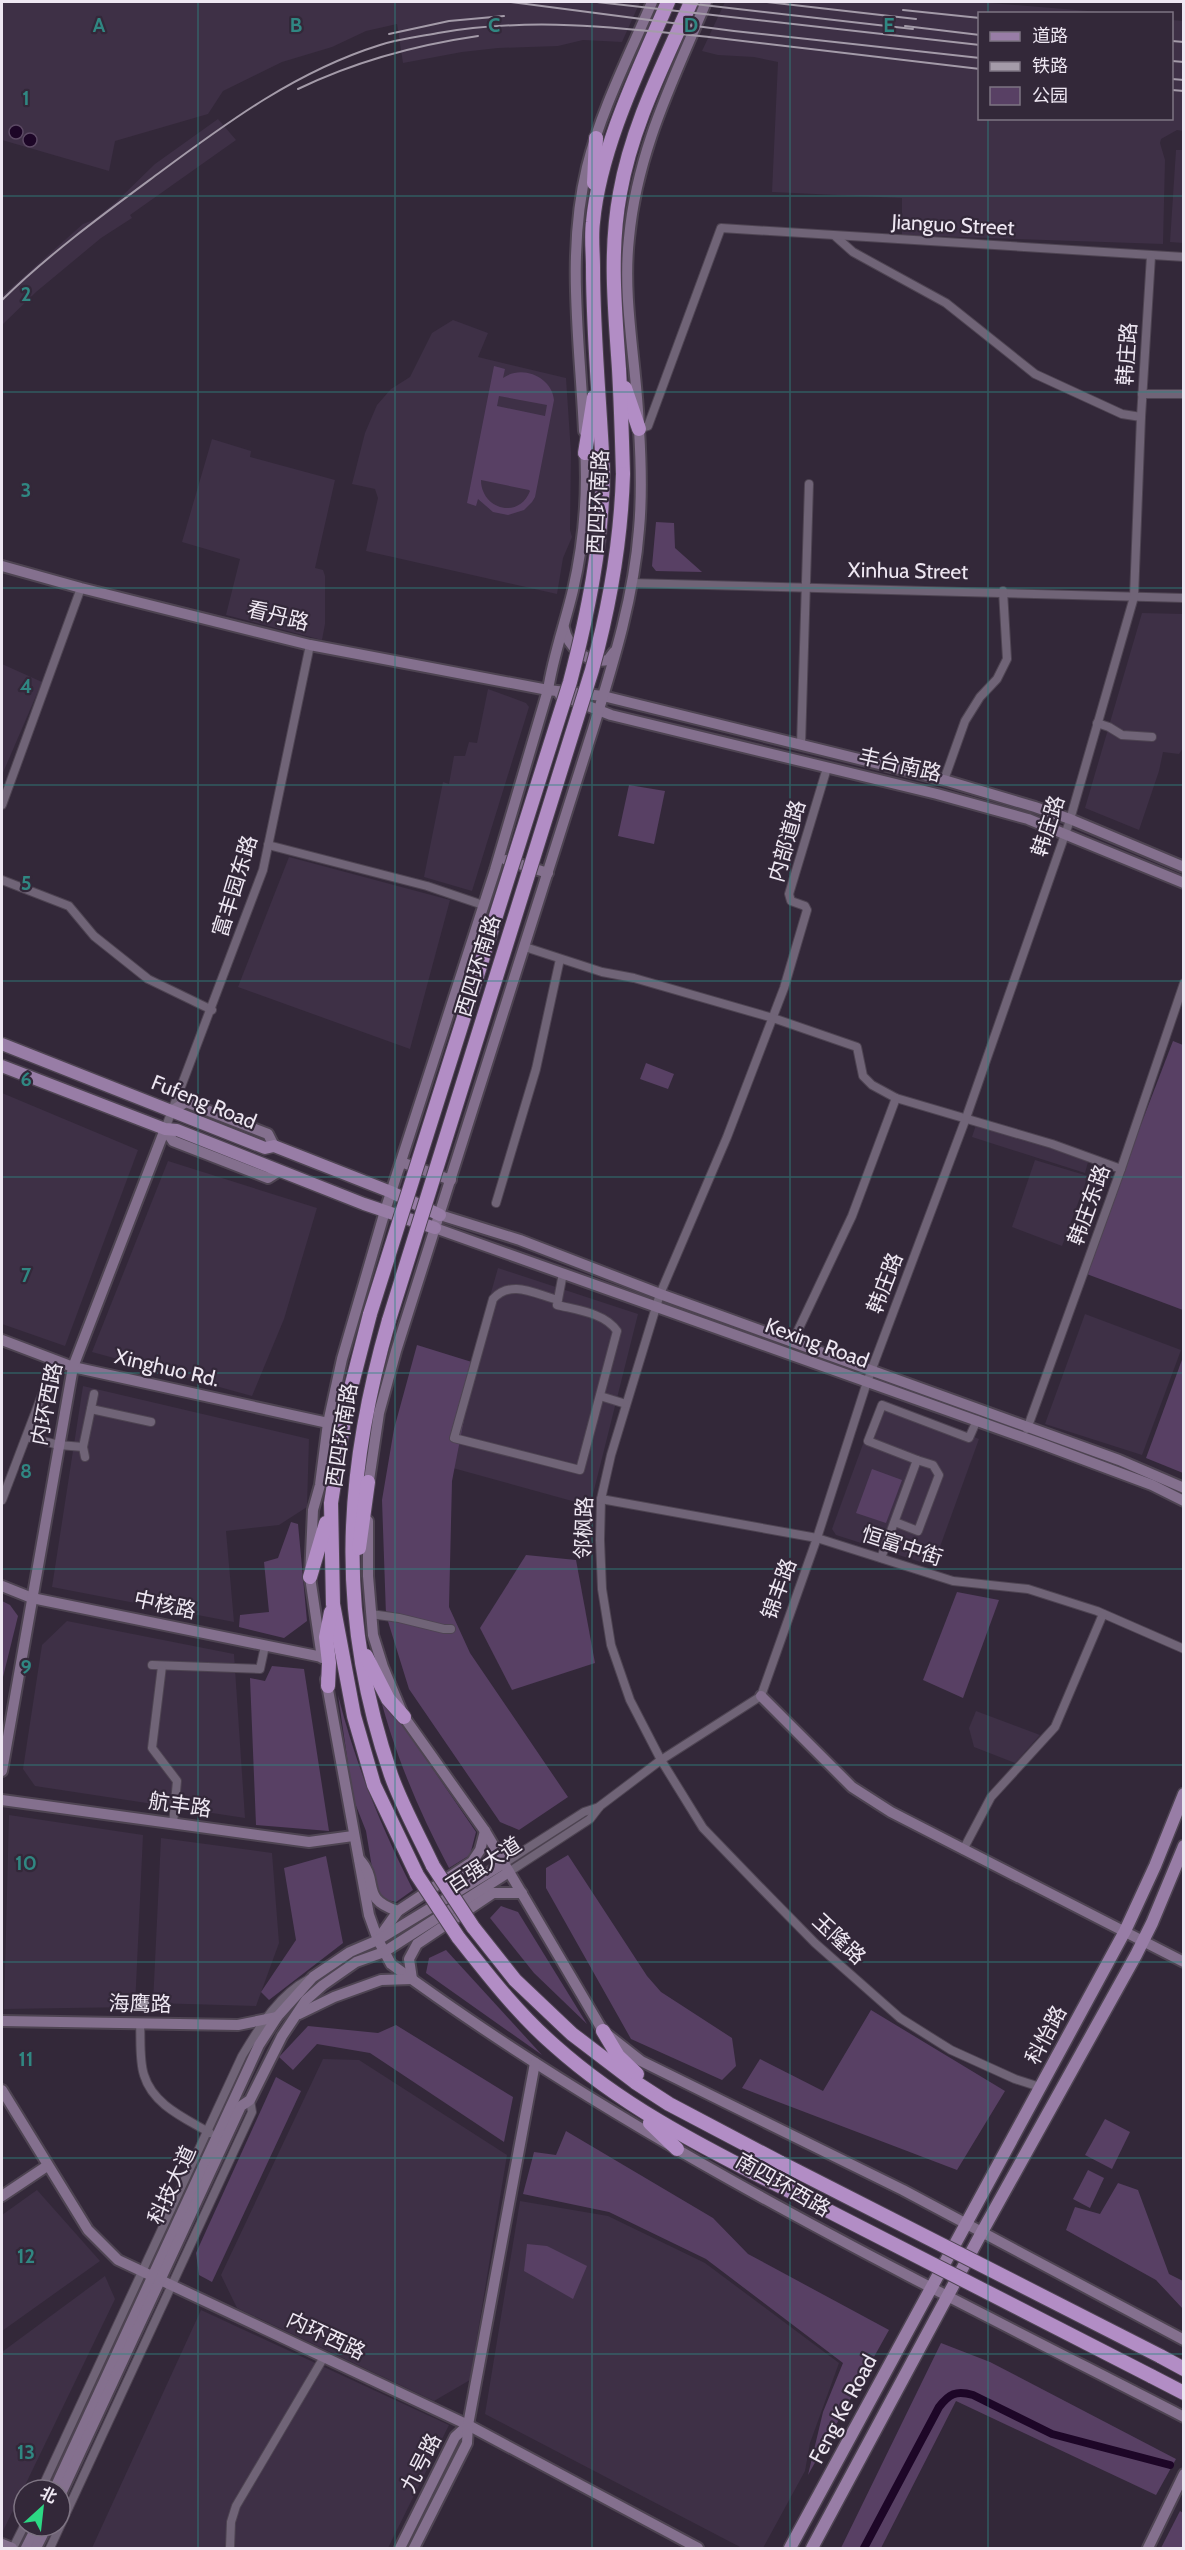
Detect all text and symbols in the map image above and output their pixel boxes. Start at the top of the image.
legend [978,12,1173,120]
text: A [93,13,106,37]
text: B [290,13,302,37]
text: C [488,13,500,37]
text: D [684,13,698,37]
text: E [883,13,895,37]
text: 道路 [1032,25,1068,47]
text: 铁路 [1032,55,1068,77]
text: 公园 [1032,85,1068,107]
text: 1 [22,86,30,110]
street label: Jianguo Street [890,209,1015,240]
text: 2 [21,282,31,306]
street label: 韩庄路 [1112,322,1141,386]
street label: 西四环南路 [582,449,613,555]
text: 3 [21,478,31,502]
street label: Xinhua Street [848,557,968,584]
street label: 看丹路 [245,596,312,635]
text: 4 [20,674,32,698]
street label: 丰台南路 [856,743,944,786]
street label: 韩庄路 [1026,792,1069,860]
street label: 内部道路 [763,797,810,885]
street label: 富丰园东路 [207,832,262,940]
text: 5 [21,871,31,895]
street label: 西四环南路 [450,912,505,1020]
text: 6 [20,1067,32,1091]
street label: Fufeng Road [148,1069,260,1134]
street label: 韩庄东路 [1062,1161,1115,1249]
street label: 韩庄路 [862,1249,907,1317]
text: 7 [21,1263,32,1287]
street label: Kexing Road [762,1312,873,1373]
street label: Xinghuo Rd. [112,1343,222,1392]
street label: 内环西路 [26,1360,67,1448]
street label: 西四环南路 [321,1381,362,1489]
text: 8 [20,1459,32,1483]
street label: 邻枫路 [570,1496,597,1560]
street label: 恒富中街 [858,1521,946,1570]
street label: 锦丰路 [756,1555,801,1623]
street label: 中核路 [132,1586,199,1623]
text: 9 [20,1655,32,1679]
street label: 航丰路 [147,1788,213,1821]
street label: 百强大道 [442,1831,526,1898]
text: 10 [15,1851,37,1875]
street label: 玉隆路 [808,1908,871,1969]
street label: 海鹰路 [108,1990,172,2017]
street label: 科怡路 [1020,2001,1071,2068]
text: 11 [19,2047,33,2071]
street label: 科技大道 [142,2141,201,2228]
street label: 南四环西路 [732,2147,835,2222]
text: 12 [17,2244,35,2268]
street label: 内环西路 [283,2306,370,2365]
street label: Feng Ke Road [803,2350,882,2468]
street label: 九号路 [395,2429,446,2497]
text: 13 [17,2440,35,2464]
north arrow [12,2478,72,2538]
text: 北 [37,2483,60,2507]

